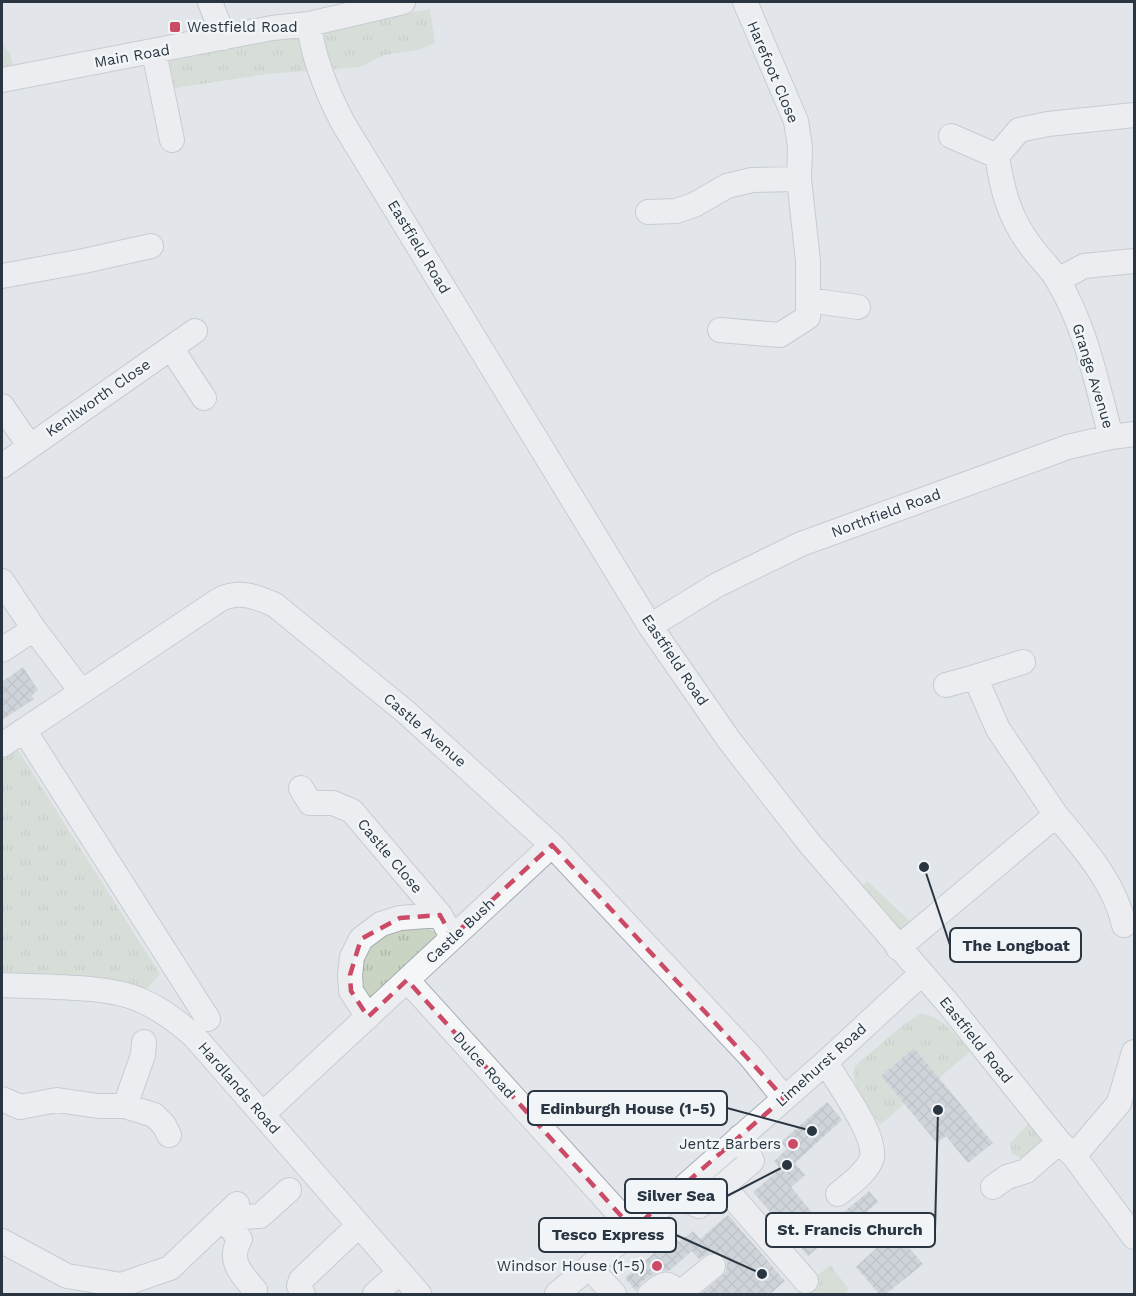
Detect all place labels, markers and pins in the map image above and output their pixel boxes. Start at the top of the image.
place label: Westfield Road [187,18,298,36]
marker: Westfield Road [168,20,182,34]
callout: The Longboat [950,928,1081,962]
callout: Edinburgh House (1-5) [528,1091,727,1125]
place label: Jentz Barbers [679,1135,781,1153]
marker: Jentz Barbers [786,1137,800,1151]
callout: Silver Sea [625,1179,727,1213]
callout: St. Francis Church [766,1213,935,1247]
callout: Tesco Express [539,1218,676,1252]
place label: Windsor House (1-5) [497,1257,645,1275]
marker: Windsor House (1-5) [650,1259,664,1273]

